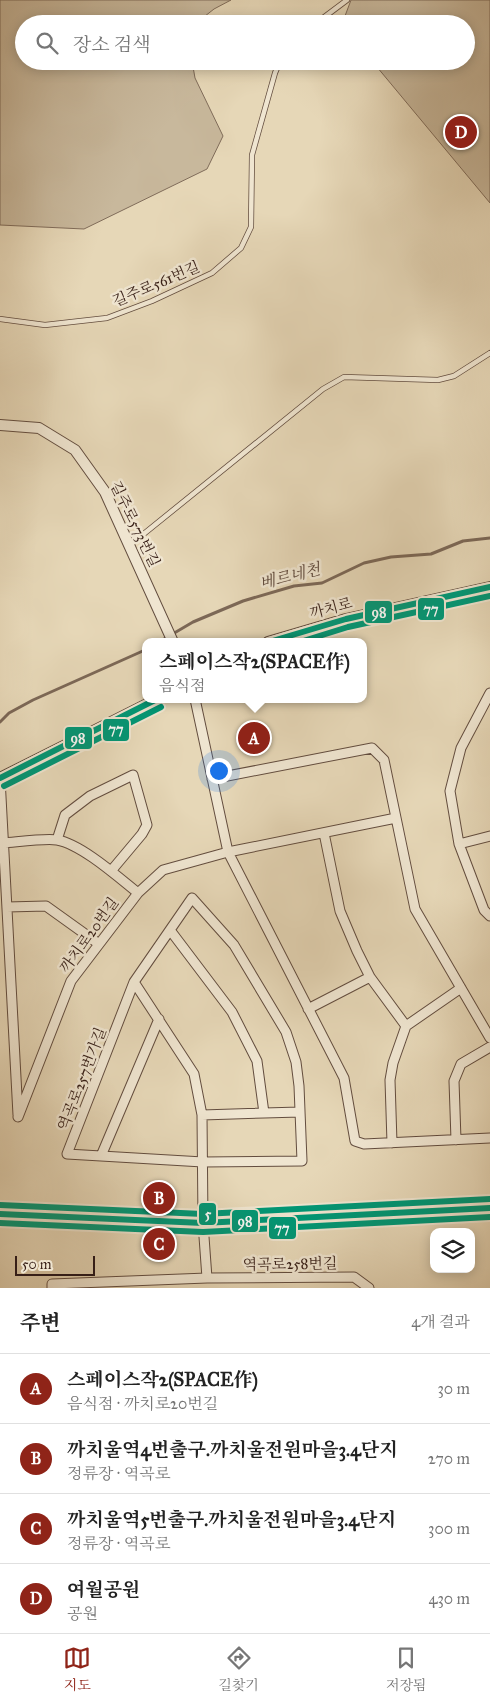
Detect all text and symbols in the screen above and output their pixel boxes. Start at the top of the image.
search box [15,15,475,70]
icon: search [33,29,61,57]
text: 장소 검색 [73,33,151,56]
pin: D [445,113,477,151]
street label: 길주로561번길 [110,258,202,310]
street label: 길주로573번길 [106,478,164,570]
water label: 베르네천 [258,559,324,593]
street label: 까치로 [308,594,355,622]
line badge: 77 [417,597,445,621]
line badge: 98 [364,600,393,624]
text: 77 [424,601,439,618]
text: 98 [372,604,386,622]
popup [142,638,367,703]
text: 스페이스작2(SPACE作) [159,650,350,673]
text: 음식점 [159,676,205,695]
line badge: 77 [102,718,130,742]
pin: A [238,719,270,757]
text: 77 [109,721,124,738]
line badge: 98 [64,726,93,750]
text: 98 [71,730,85,748]
your location [206,758,232,784]
street label: 까치로20번길 [56,894,122,976]
street label: 역곡로257번가길 [54,1025,110,1133]
pin: B [143,1179,175,1217]
line badge: 5 [198,1202,217,1226]
text: 5 [205,1206,212,1223]
line badge: 98 [231,1209,259,1233]
text: 98 [238,1213,252,1231]
line badge: 77 [268,1216,297,1240]
text: 77 [275,1220,290,1237]
pin: C [143,1225,175,1263]
map controls [430,1228,475,1273]
button: layers [430,1228,475,1273]
scale bar [15,1253,95,1276]
street label: 역곡로258번길 [243,1254,337,1274]
text: 50 m [22,1256,51,1273]
text: 주변 [20,1310,61,1336]
text: 4개 결과 [411,1312,470,1331]
text: 스페이스작2(SPACE作) [67,1368,258,1391]
text: A [31,1379,41,1398]
text: 30 m [437,1379,470,1398]
text: 음식점 · 까치로20번길 [67,1394,218,1413]
text: 까치울역4번출구.까치울전원마을3.4단지 [67,1438,398,1461]
text: B [31,1449,41,1468]
text: 270 m [428,1449,470,1468]
text: 정류장 · 역곡로 [67,1464,170,1483]
text: 까치울역5번출구.까치울전원마을3.4단지 [67,1508,396,1531]
text: C [31,1519,41,1538]
text: 300 m [428,1519,470,1538]
text: 정류장 · 역곡로 [67,1534,170,1553]
text: 여월공원 [67,1578,140,1601]
text: D [30,1589,42,1608]
text: 430 m [428,1589,470,1608]
text: 공원 [67,1604,98,1623]
tab: 지도 [63,1644,91,1694]
tab: 길찾기 [218,1644,259,1694]
tab: 저장됨 [386,1644,427,1694]

